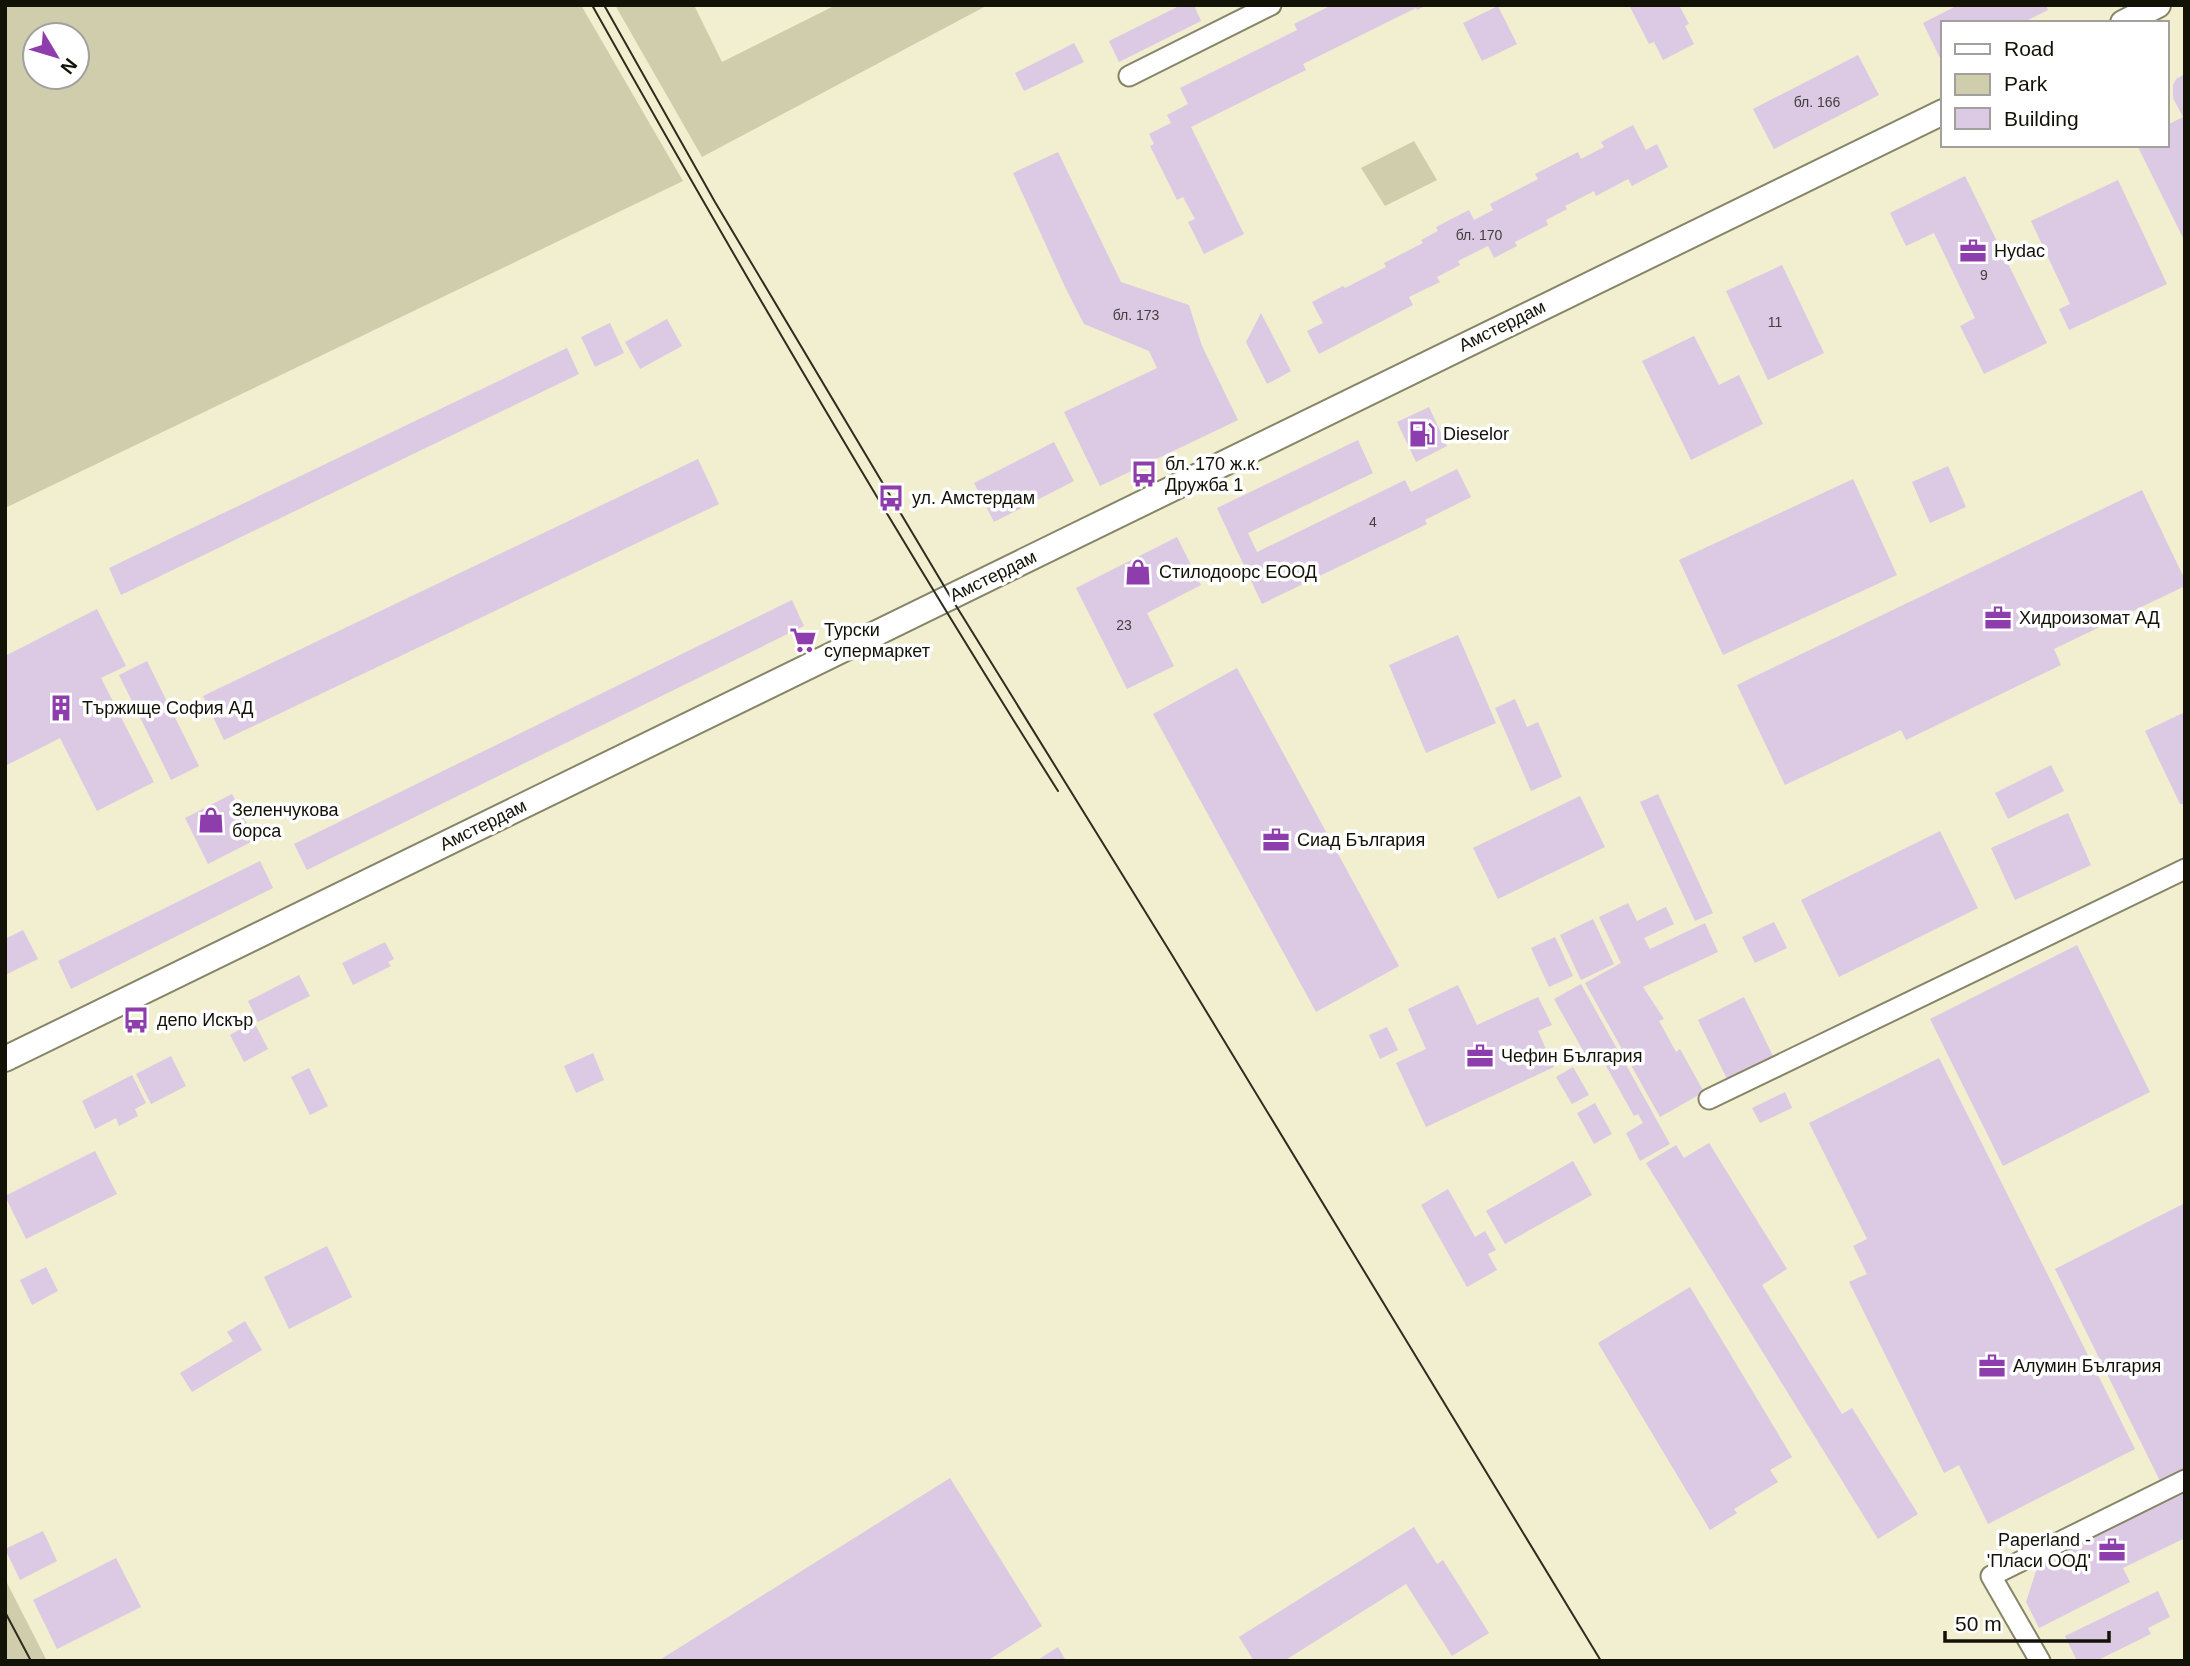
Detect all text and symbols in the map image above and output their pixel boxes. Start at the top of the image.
north arrow [21,21,91,91]
legend [1941,21,2169,147]
text: Road [2004,37,2054,60]
text: N [57,54,82,78]
text: Park [2004,72,2048,95]
house number: бл. 166 [1794,94,1841,110]
text: Building [2004,107,2079,130]
house number: бл. 170 [1456,227,1503,243]
office icon: Hydac [1958,236,1988,266]
place label: Hydac [1994,241,2045,261]
house number: 9 [1980,267,1988,283]
street label: Амстердам [1455,296,1549,356]
house number: бл. 173 [1113,307,1160,323]
house number: 11 [1768,314,1782,330]
fuel station icon: Dieselor [1407,419,1437,449]
place label: Dieselor [1443,424,1509,444]
place label: бл. 170 ж.к. Дружба 1 [1165,454,1260,495]
bus stop icon: бл. 170 ж.к. Дружба 1 [1129,459,1159,489]
bus stop icon: ул. Амстердам [876,483,906,513]
place label: ул. Амстердам [912,488,1035,508]
house number: 4 [1369,514,1377,530]
street label: Амстердам [946,546,1040,606]
shop icon: Стилодоорс ЕООД [1123,557,1153,587]
place label: Стилодоорс ЕООД [1159,562,1317,582]
office icon: Хидроизомат АД [1983,603,2013,633]
place label: Хидроизомат АД [2019,608,2160,628]
house number: 23 [1116,617,1132,633]
place label: Турски супермаркет [824,620,930,661]
supermarket icon: Турски супермаркет [788,625,818,655]
building icon: Тържище София АД [46,693,76,723]
place label: Тържище София АД [82,698,253,718]
street label: Амстердам [436,795,530,855]
place label: Зеленчукова борса [232,800,340,841]
shop icon: Зеленчукова борса [196,805,226,835]
office icon: Сиад България [1261,825,1291,855]
place label: Сиад България [1297,830,1425,850]
bus stop icon: депо Искър [121,1005,151,1035]
place label: депо Искър [157,1010,253,1030]
office icon: Чефин България [1465,1041,1495,1071]
place label: Чефин България [1501,1046,1642,1066]
office icon: Алумин България [1977,1351,2007,1381]
place label: Алумин България [2013,1356,2161,1376]
place label: Paperland - 'Пласи ООД' [1987,1530,2091,1571]
office icon: Paperland - 'Пласи ООД' [2097,1535,2127,1565]
scale bar [1945,1600,2110,1644]
text: 50 m [1955,1612,2002,1635]

